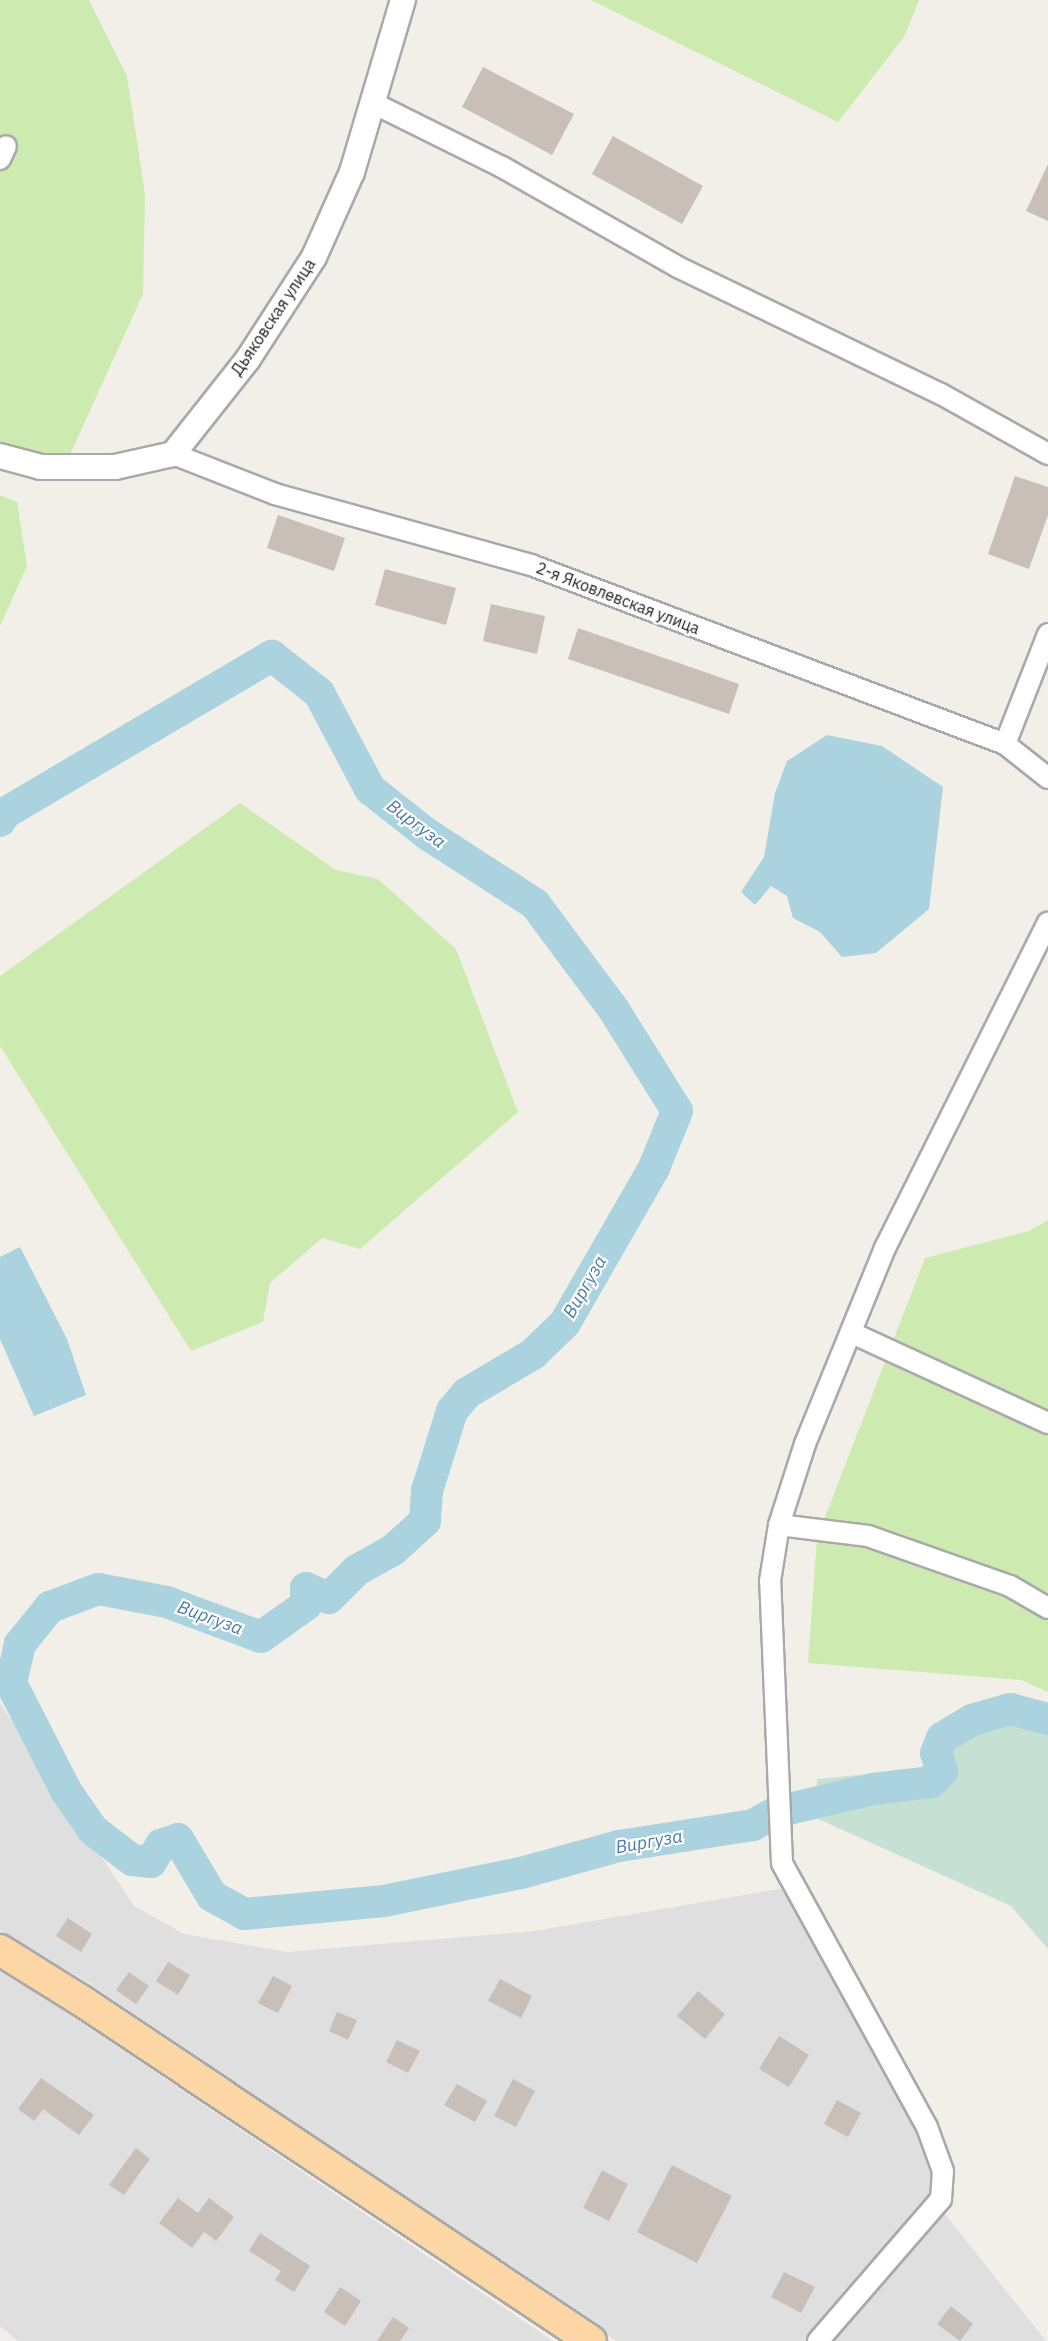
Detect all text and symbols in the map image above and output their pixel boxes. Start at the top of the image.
street label: Дьяковская улица [227,255,319,379]
street label: 2-я Яковлевская улица [534,558,702,638]
water label: Виргуза [382,795,450,853]
water label: Виргуза [559,1252,611,1322]
water label: Виргуза [175,1596,245,1640]
water label: Виргуза [614,1825,684,1859]

